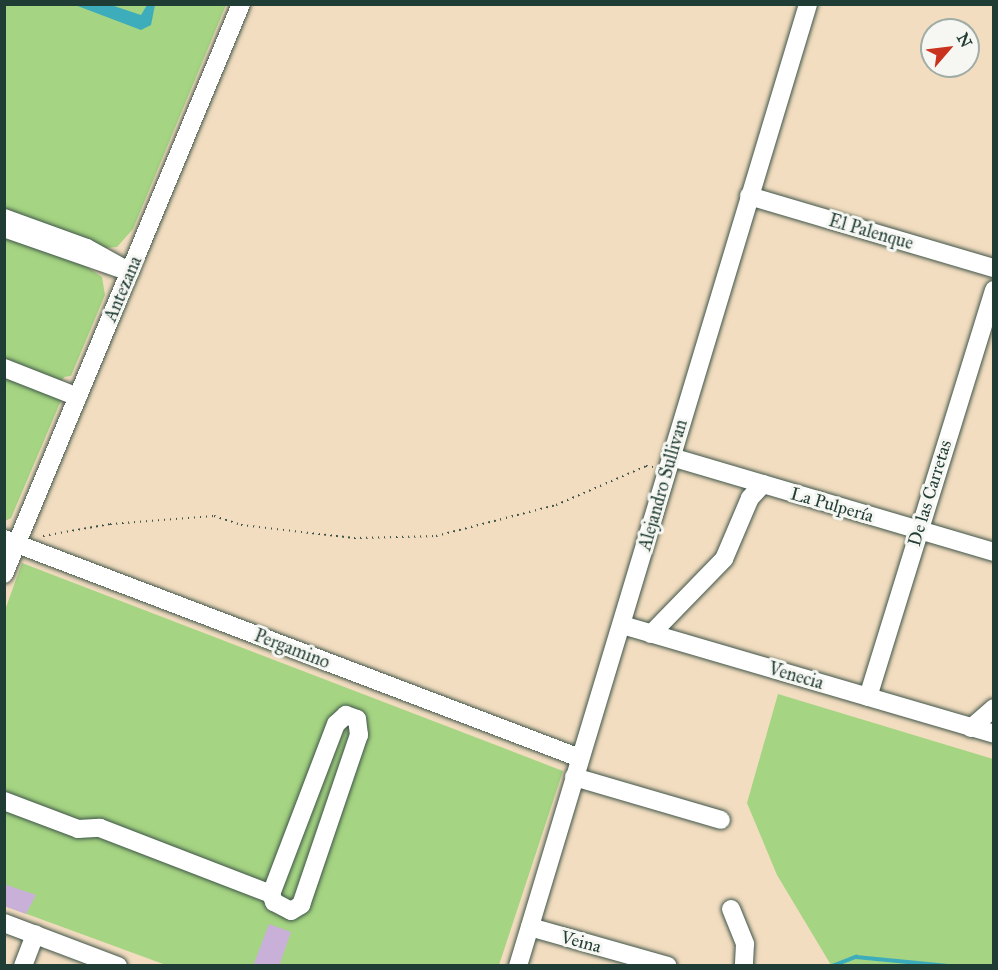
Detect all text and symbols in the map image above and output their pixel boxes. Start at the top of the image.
north arrow [920,18,980,78]
text: N [953,30,976,51]
street label: El Palenque [826,210,916,254]
street label: Antezana [100,253,146,325]
street label: Alejandro Sullivan [634,417,692,553]
street label: De las Carretas [904,437,956,549]
street label: La Pulpería [788,483,876,527]
street label: Pergamino [251,625,333,673]
street label: Venecia [766,658,826,694]
street label: Veina [558,926,604,958]

